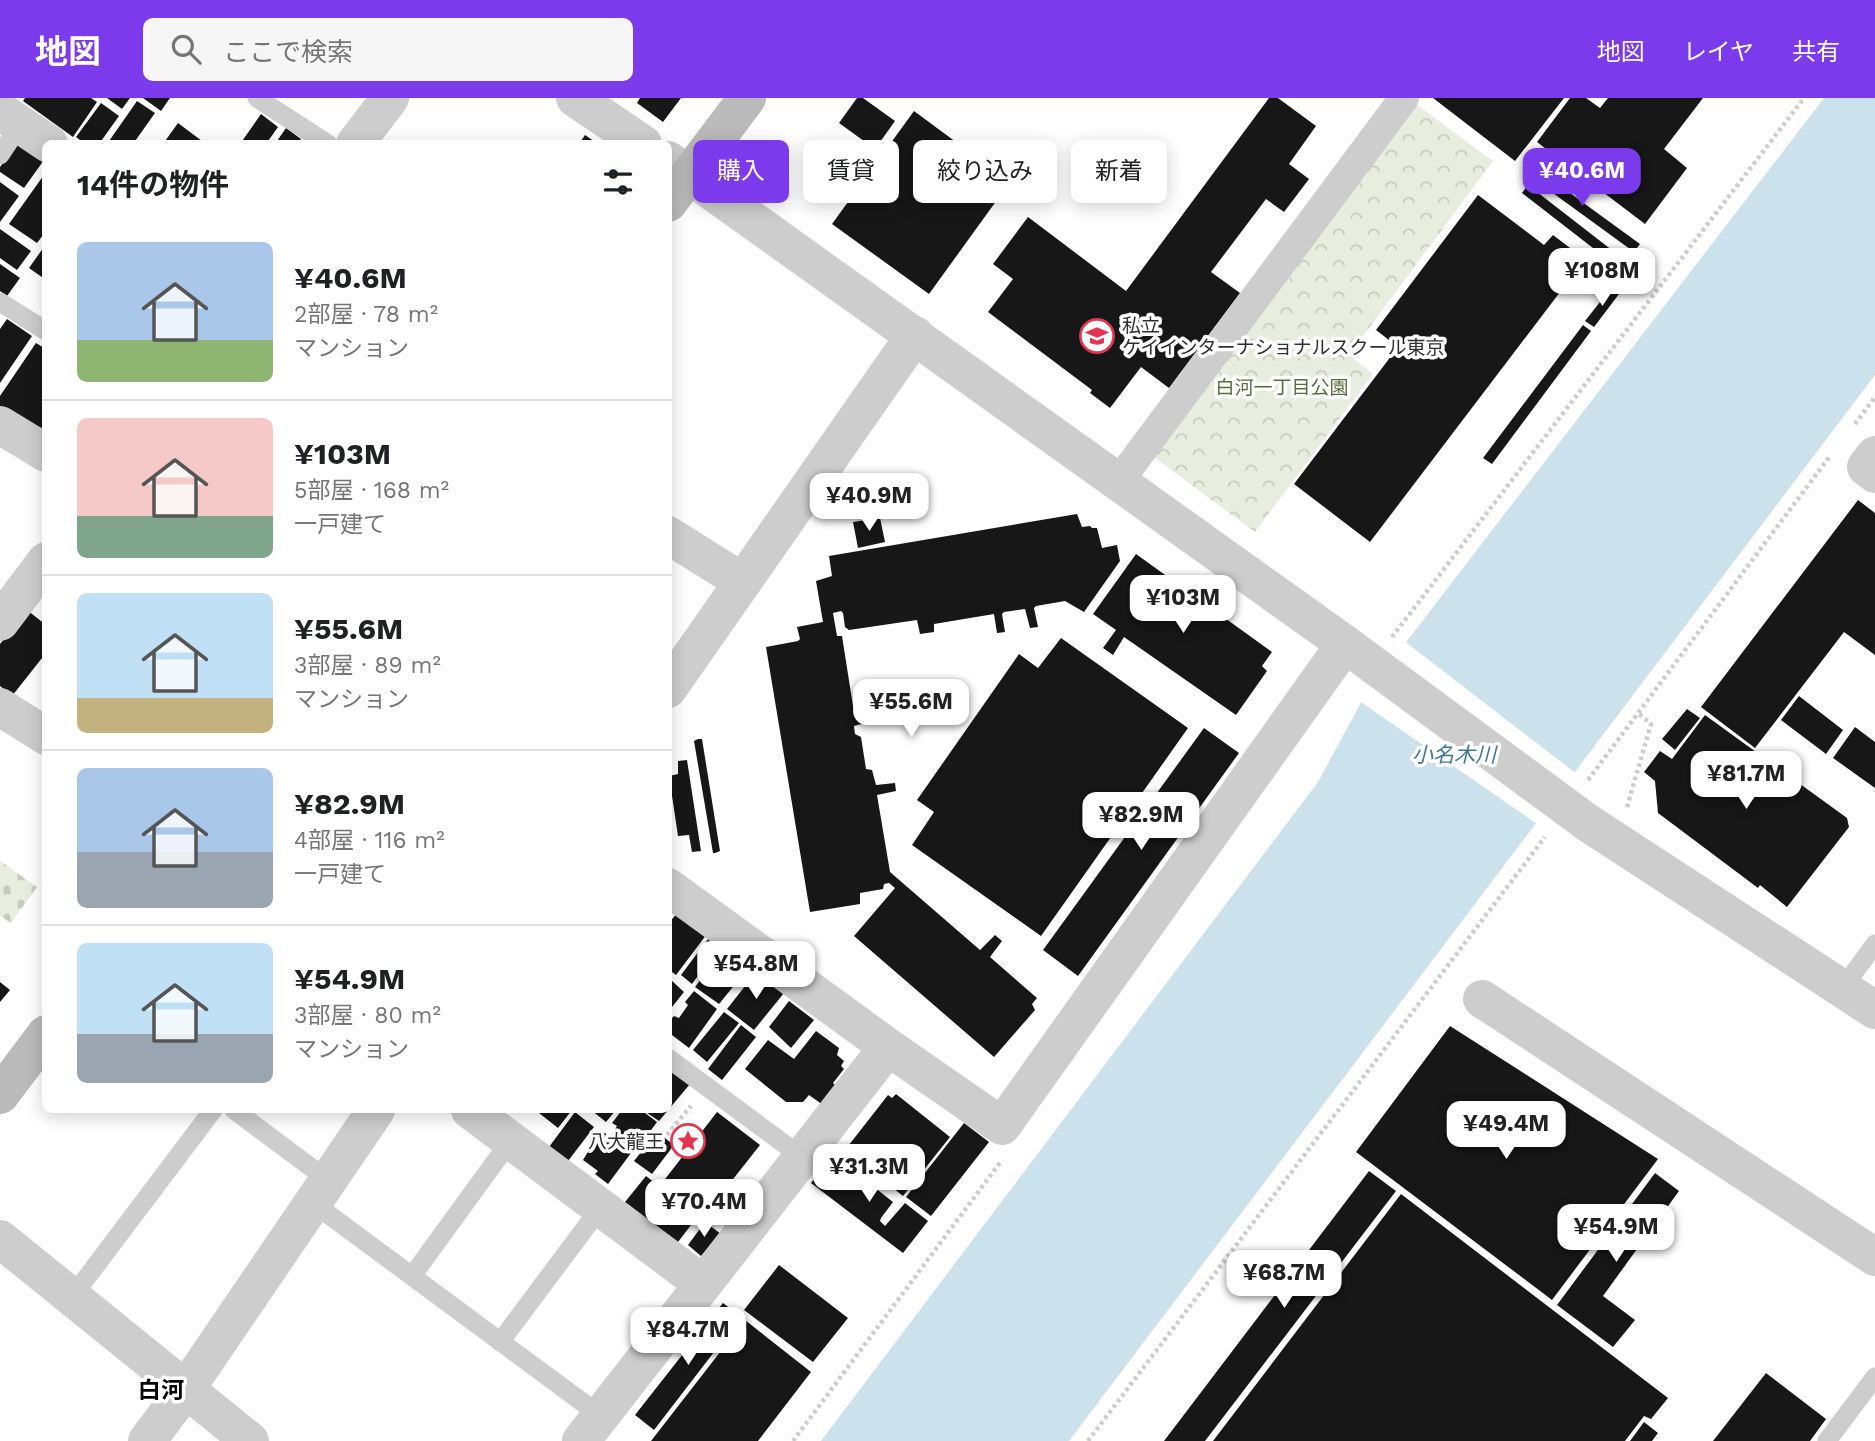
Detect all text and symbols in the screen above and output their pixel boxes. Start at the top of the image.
search box [143,18,633,81]
icon: search [167,30,205,68]
text: 地図 [35,32,101,71]
text: ここで検索 [223,37,353,67]
text: 地図 [1597,38,1645,66]
text: レイヤ [1683,38,1754,66]
text: 共有 [1792,38,1840,66]
chip: 購入 [693,140,789,203]
chip: 賃貸 [803,140,899,203]
chip: 絞り込み [913,140,1057,203]
chip: 新着 [1071,140,1167,203]
pin: ¥40.6M [1525,148,1639,208]
text: ¥40.6M [1539,157,1625,184]
icon: filters [599,163,637,201]
text: 14件の物件 [77,167,229,202]
pin: ¥108M [1553,248,1651,308]
text: ¥108M [1564,257,1640,284]
text: ¥40.6M [294,260,407,295]
icon: home [133,270,217,354]
text: 2部屋 · 78 m² [294,301,438,328]
place label: 私立 ケイインターナショナルスクール東京 [1122,314,1445,359]
school or university icon: 私立 ケイインターナショナルスクール東京 [1078,317,1116,355]
text: マンション [294,335,409,362]
park label: 白河一丁目公園 [1215,376,1349,399]
text: ¥103M [294,436,391,471]
icon: home [133,446,217,530]
pin: ¥40.9M [812,474,926,533]
text: 5部屋 · 168 m² [294,477,449,504]
text: ¥40.9M [826,482,912,509]
text: 一戸建て [294,511,386,538]
pin: ¥103M [1134,575,1232,635]
text: ¥103M [1146,584,1220,611]
text: ¥55.6M [294,611,403,646]
icon: home [133,621,217,705]
text: 3部屋 · 89 m² [294,652,441,679]
pin: ¥55.6M [854,680,968,739]
text: マンション [294,686,409,713]
text: ¥55.6M [869,688,953,715]
water label: 小名木川 [1412,742,1498,767]
pin: ¥81.7M [1689,752,1803,811]
text: ¥81.7M [1707,760,1785,787]
text: ¥82.9M [294,786,405,821]
pin: ¥82.9M [1084,792,1198,852]
icon: home [133,796,217,880]
text: ¥82.9M [1098,801,1184,828]
text: 4部屋 · 116 m² [294,827,445,854]
text: 一戸建て [294,861,386,888]
pin: ¥54.8M [699,942,813,1001]
text: ¥54.8M [713,950,799,977]
text: ¥54.9M [294,961,405,996]
icon: home [133,971,217,1055]
text: 3部屋 · 80 m² [294,1002,441,1029]
text: マンション [294,1036,409,1063]
pin: ¥49.4M [1449,1102,1563,1161]
text: ¥49.4M [1463,1110,1549,1137]
place icon: 八大龍王 [669,1122,707,1160]
place label: 八大龍王 [588,1130,664,1153]
pin: ¥31.3M [812,1144,926,1204]
text: ¥31.3M [829,1153,909,1180]
pin: ¥70.4M [647,1180,761,1239]
text: ¥70.4M [661,1188,747,1215]
pin: ¥54.9M [1559,1204,1673,1264]
text: ¥54.9M [1573,1213,1659,1240]
pin: ¥68.7M [1227,1250,1341,1310]
text: ¥68.7M [1243,1259,1325,1286]
pin: ¥84.7M [631,1308,745,1367]
text: ¥84.7M [646,1316,730,1343]
district label: 白河 [138,1377,184,1404]

